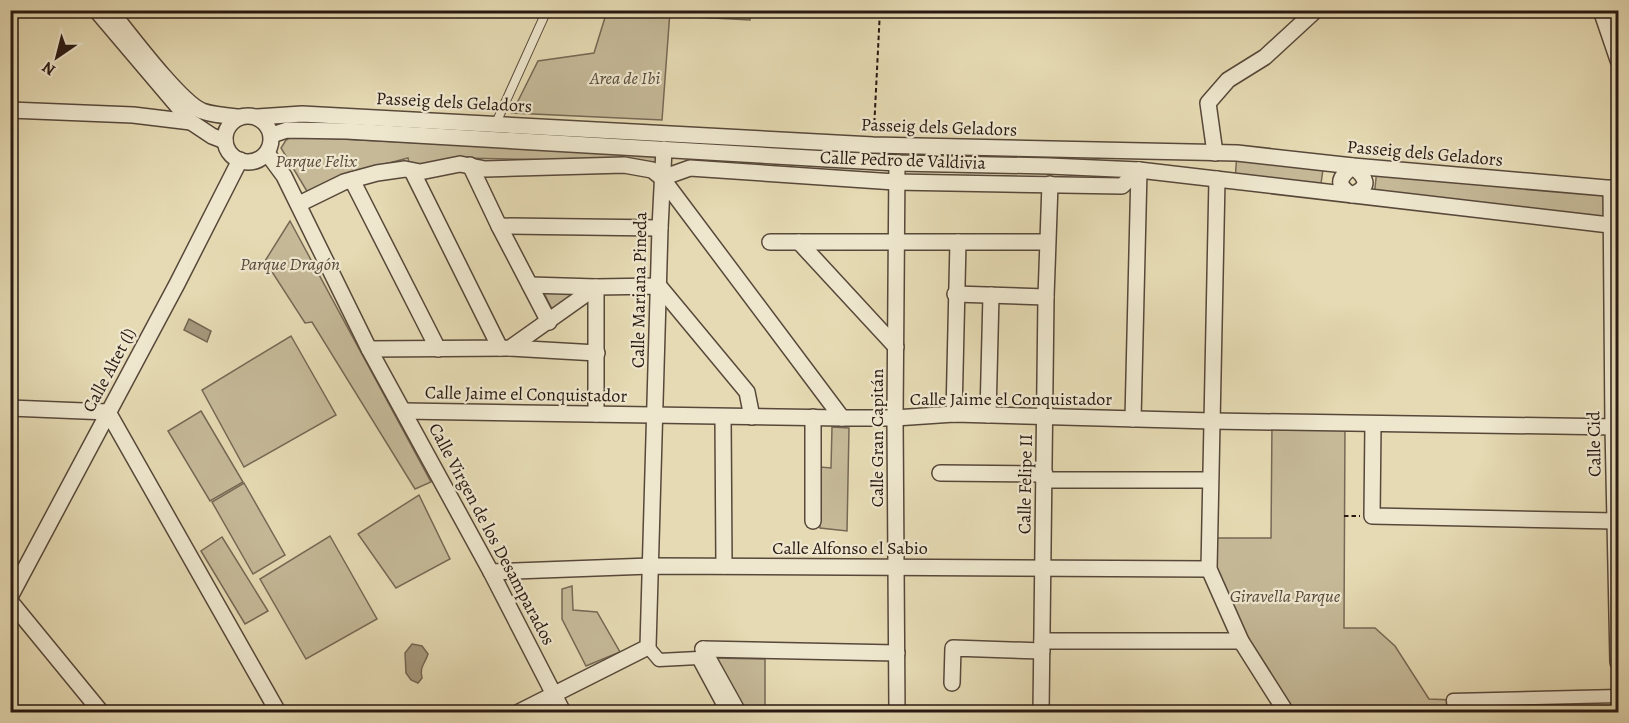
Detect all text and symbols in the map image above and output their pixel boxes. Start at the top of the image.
north arrow [27,27,87,87]
text: N [38,56,60,81]
park label: Area de Ibi [589,66,660,90]
street label: Passeig dels Geladors [375,86,533,118]
street label: Passeig dels Geladors [860,112,1018,142]
street label: Passeig dels Geladors [1346,134,1504,172]
street label: Calle Pedro de Valdivia [820,145,987,175]
park label: Parque Felix [275,149,357,173]
street label: Calle Mariana Pineda [626,211,652,368]
park label: Parque Dragón [240,252,340,276]
street label: Calle Altet (l) [77,324,141,416]
street label: Calle Gran Capitán [865,369,889,507]
street label: Calle Jaime el Conquistador [425,380,628,408]
street label: Calle Jaime el Conquistador [910,387,1112,411]
street label: Calle Cid [1581,411,1607,477]
street label: Calle Virgen de los Desamparados [423,419,561,649]
street label: Calle Felipe II [1012,434,1038,534]
street label: Calle Alfonso el Sabio [772,536,928,560]
park label: Giravella Parque [1230,584,1341,608]

